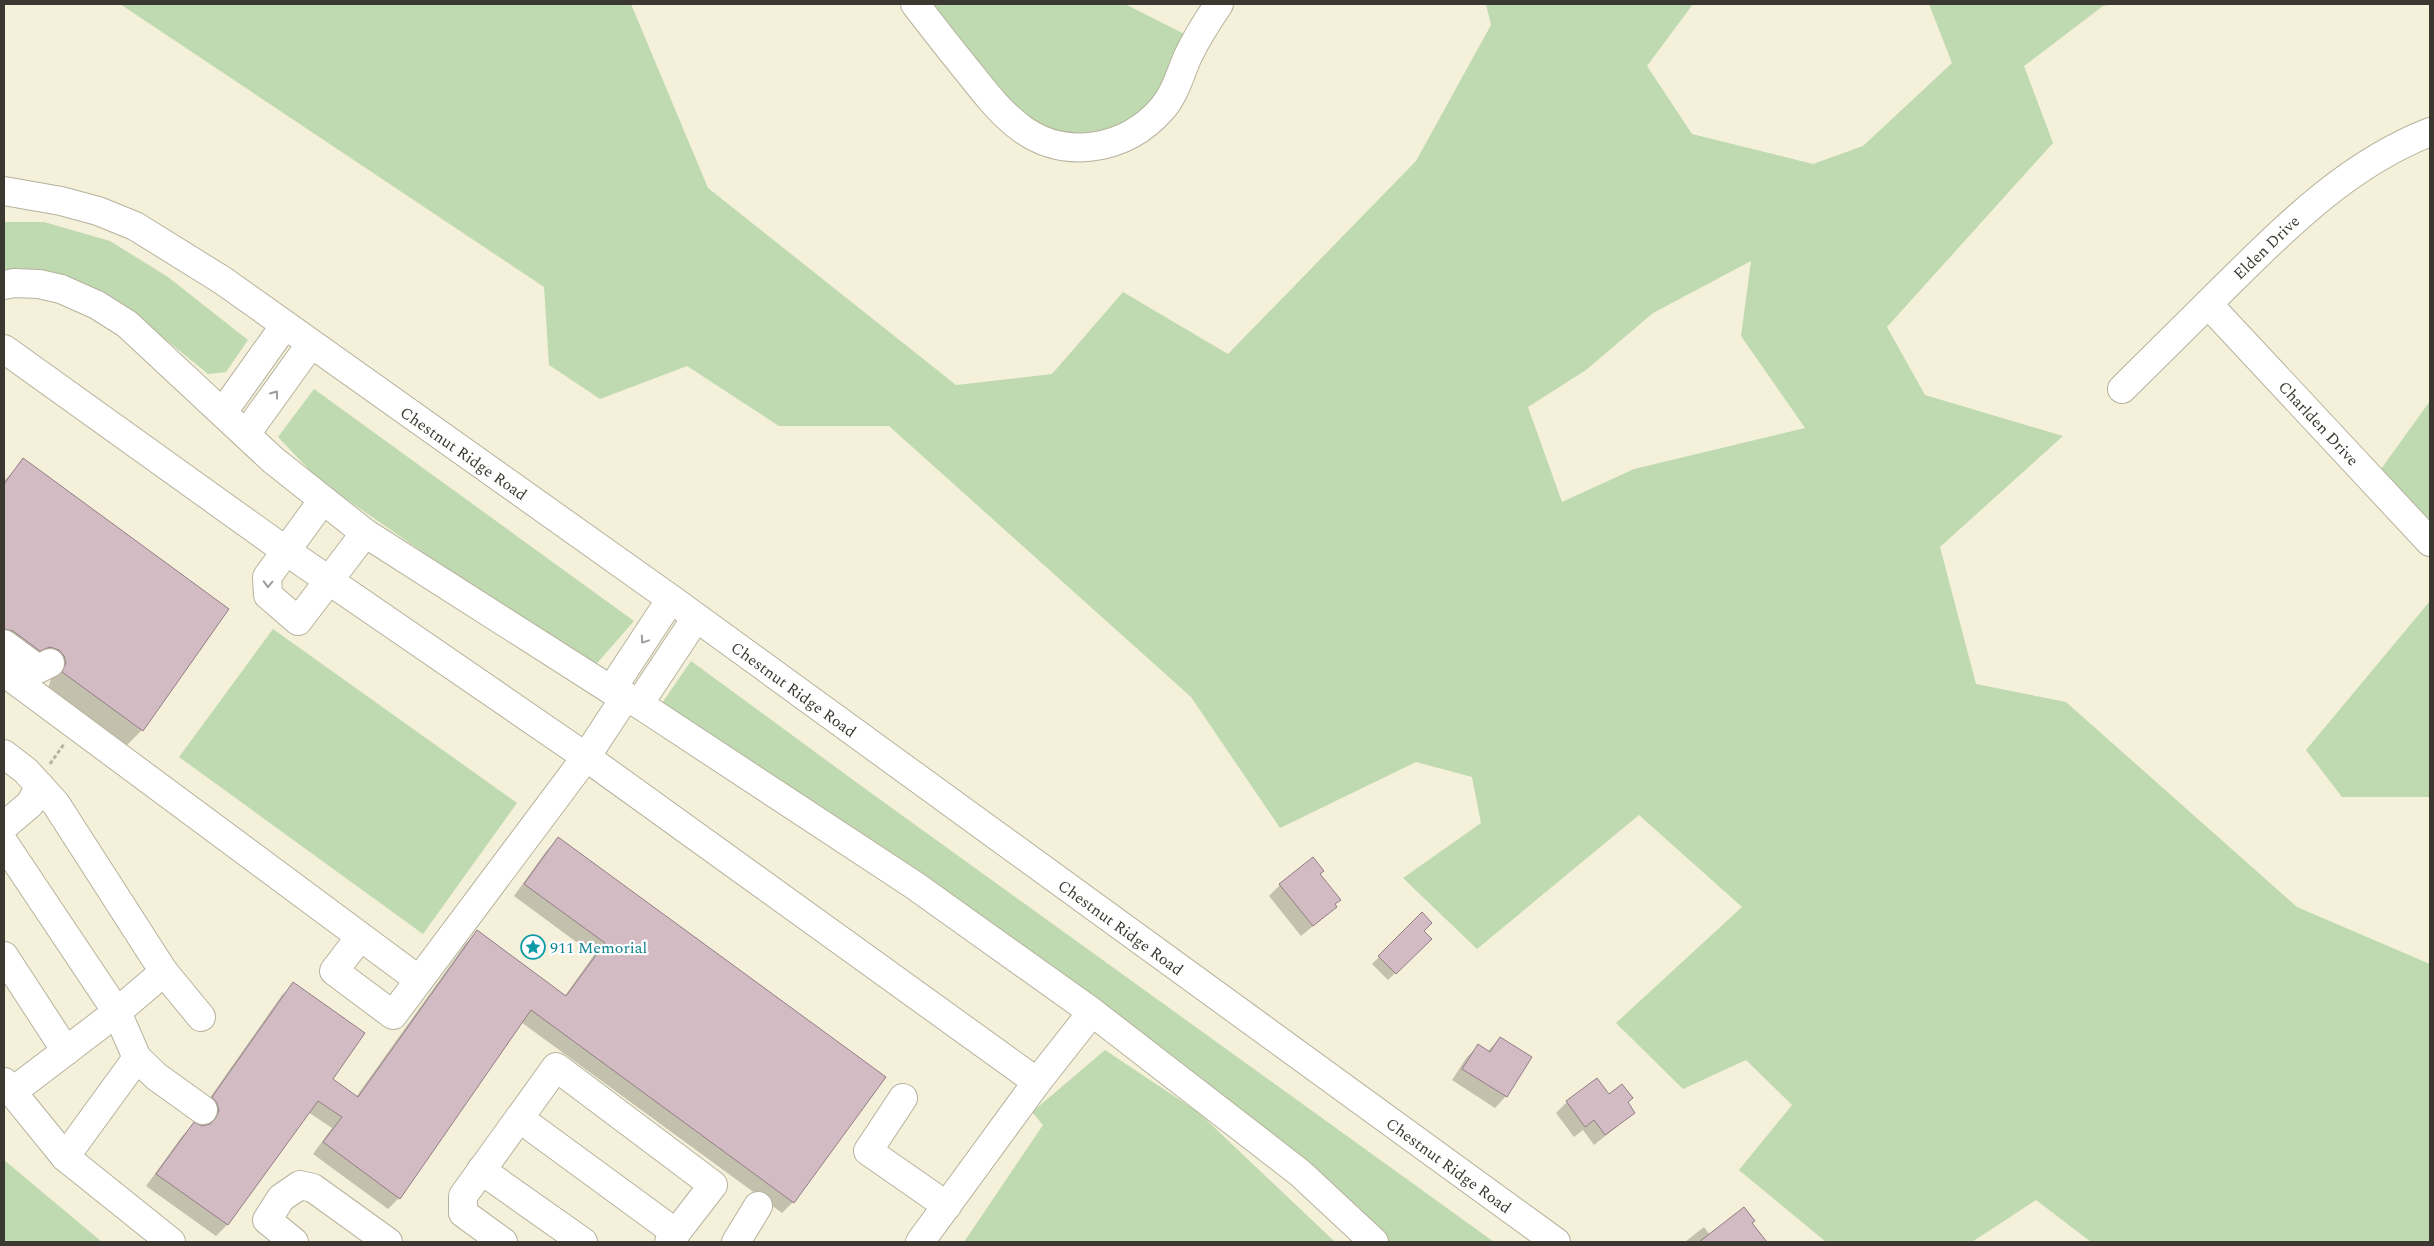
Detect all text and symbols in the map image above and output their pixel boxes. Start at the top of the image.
street label: Elden Drive [2228,210,2305,286]
street label: Charlden Drive [2272,376,2364,472]
one-way arrow [269,390,278,400]
street label: Chestnut Ridge Road [395,401,532,507]
one-way arrow [263,580,273,588]
one-way arrow [641,634,650,643]
street label: Chestnut Ridge Road [726,636,861,744]
street label: Chestnut Ridge Road [1053,874,1188,982]
place icon: 911 Memorial [520,934,546,960]
place label: 911 Memorial [550,936,647,960]
street label: Chestnut Ridge Road [1381,1112,1516,1220]

